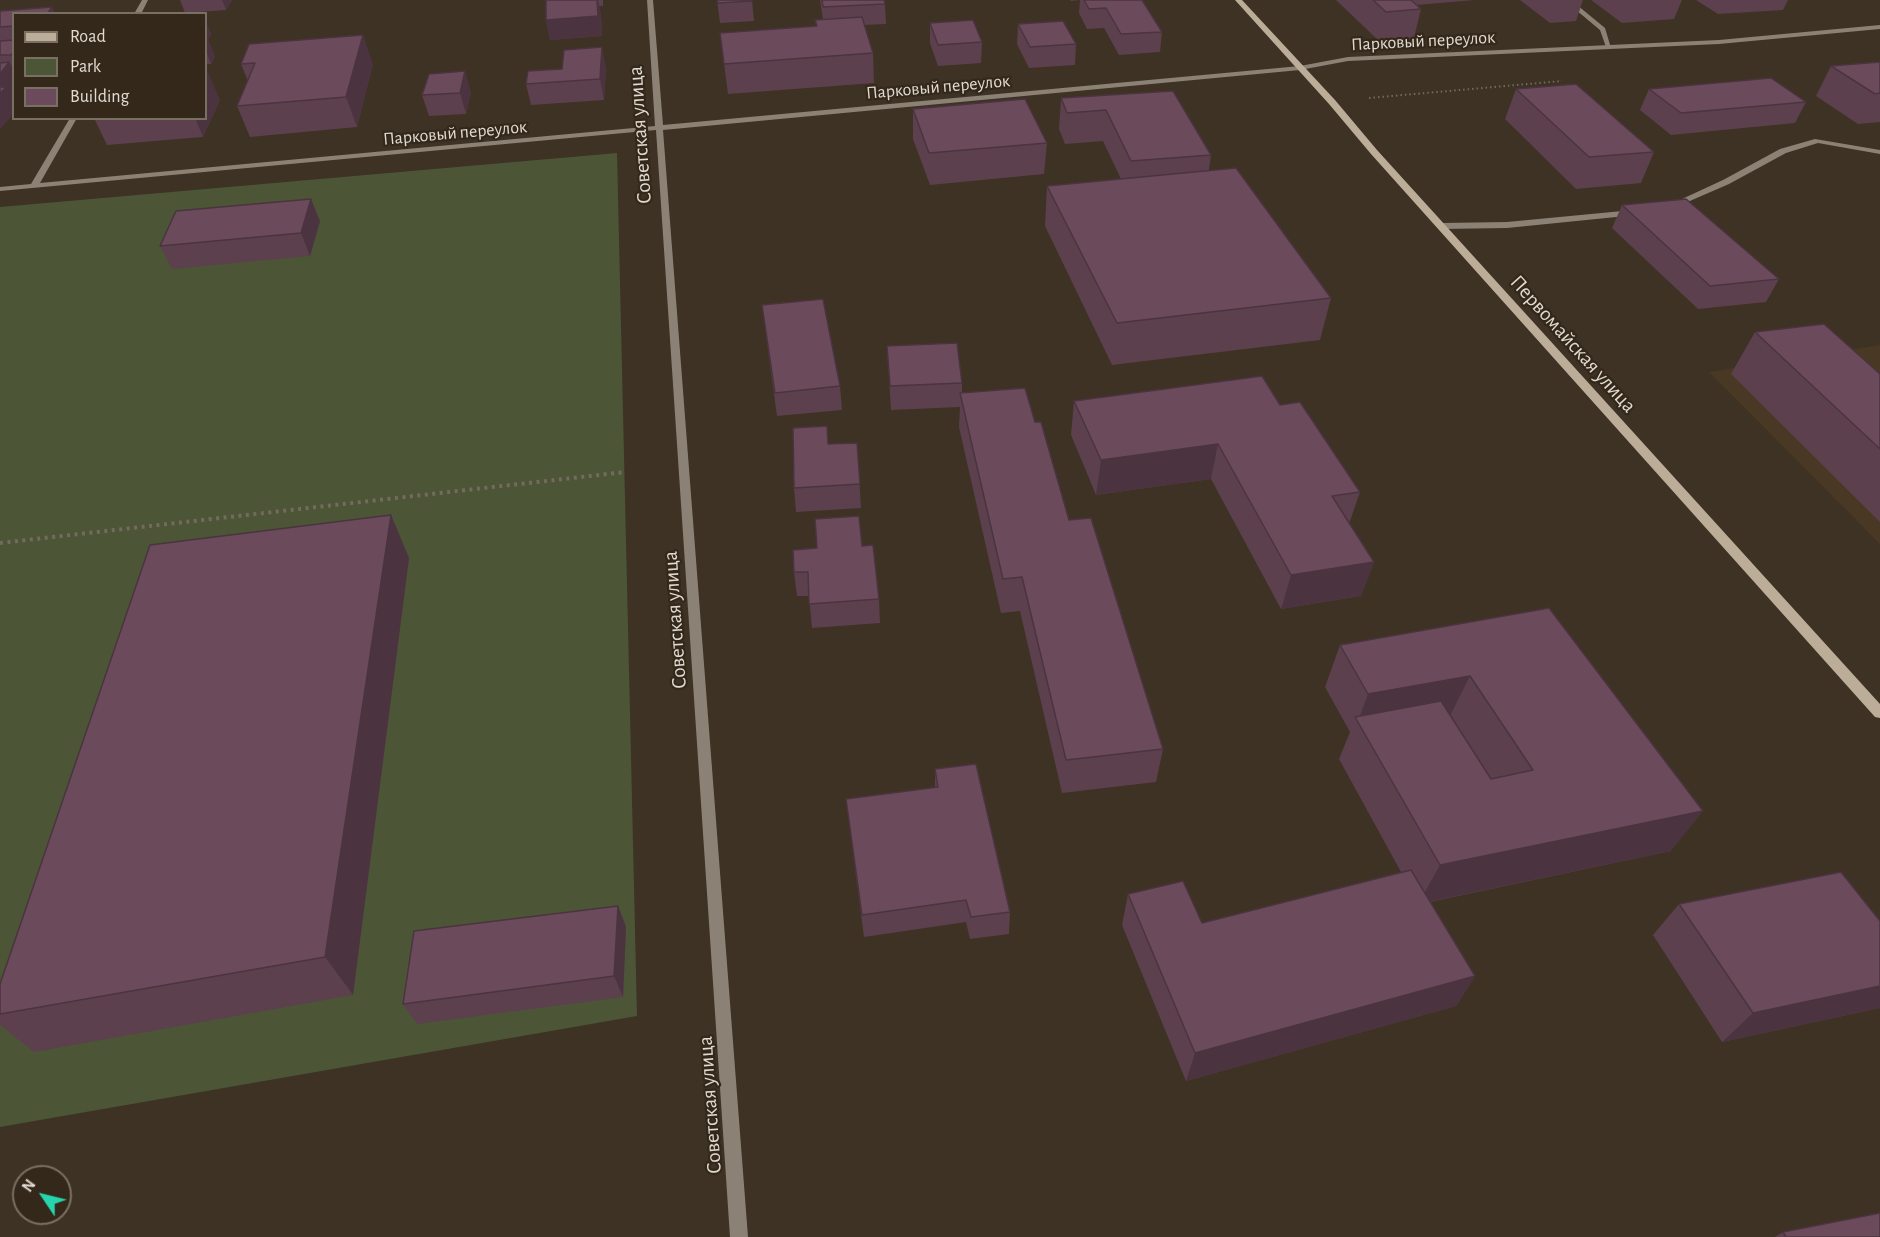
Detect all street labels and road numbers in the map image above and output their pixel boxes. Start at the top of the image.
street label: Парковый переулок [1350,26,1496,56]
street label: Советская улица [623,65,657,205]
street label: Парковый переулок [865,70,1011,104]
street label: Парковый переулок [382,116,528,150]
street label: Первомайская улица [1504,270,1642,418]
street label: Советская улица [658,550,692,690]
street label: Советская улица [693,1035,727,1175]

